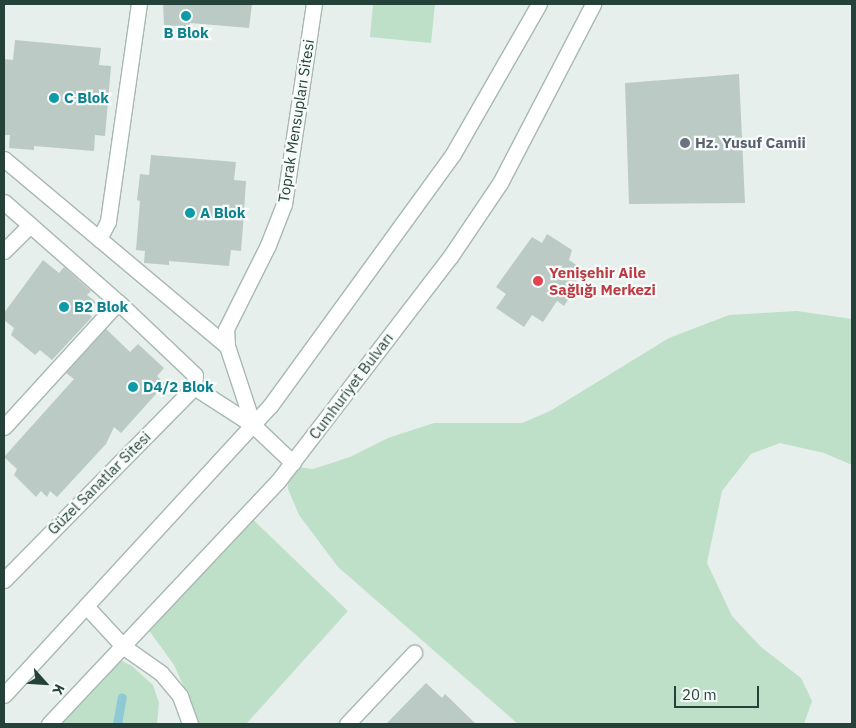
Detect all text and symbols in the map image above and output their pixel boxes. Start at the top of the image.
marker: B Blok [180,10,192,22]
place label: B Blok [163,24,209,42]
street label: Toprak Mensupları Sitesi [274,38,318,204]
place label: C Blok [64,89,109,107]
marker: C Blok [48,92,60,104]
place label: Hz. Yusuf Camii [695,134,806,152]
marker: Hz. Yusuf Camii [679,137,691,149]
place label: A Blok [200,204,245,222]
marker: A Blok [184,207,196,219]
place label: Yenişehir Aile Sağlığı Merkezi [549,263,656,298]
marker: Yenişehir Aile Sağlığı Merkezi [531,274,545,288]
place label: B2 Blok [74,298,128,316]
marker: B2 Blok [58,301,70,313]
street label: Cumhuriyet Bulvarı [305,329,397,443]
place label: D4/2 Blok [143,378,214,396]
marker: D4/2 Blok [127,381,139,393]
street label: Güzel Sanatlar Sitesi [44,428,154,538]
north arrow [20,658,70,708]
scale bar [676,676,761,708]
text: K [48,681,69,698]
text: 20 m [682,685,717,704]

